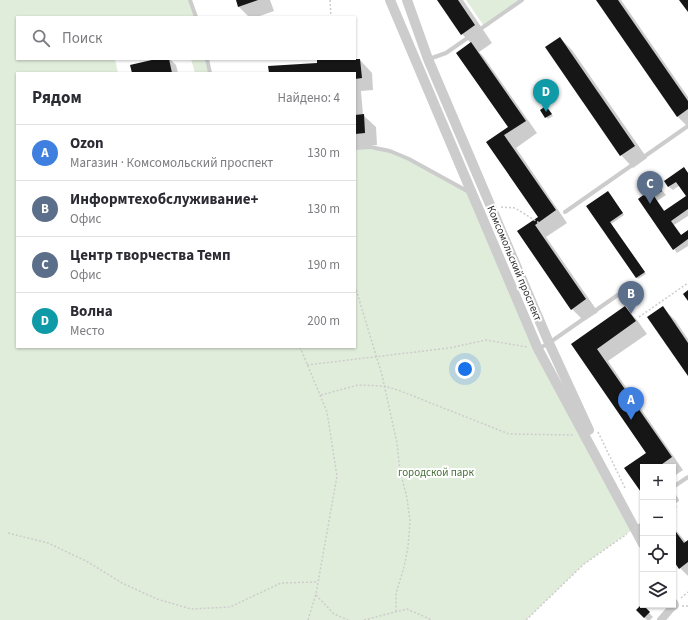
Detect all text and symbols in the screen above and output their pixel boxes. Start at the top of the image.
search box [16,16,356,60]
icon: search [30,27,52,49]
text: Поиск [62,28,103,49]
pin: D [533,79,559,112]
text: Рядом [32,86,82,110]
text: Найдено: 4 [278,89,340,107]
text: Ozon [70,133,104,154]
text: A [41,144,49,162]
text: 130 m [307,144,340,162]
text: Магазин · Комсомольский проспект [70,154,273,172]
pin: C [637,171,663,204]
text: Информтехобслуживание+ [70,189,258,210]
text: B [41,200,49,218]
text: 130 m [307,200,340,218]
street label: Комсомольский проспект [483,203,546,323]
text: Офис [70,210,101,228]
text: Центр творчества Темп [70,245,231,266]
text: C [41,256,49,274]
text: 190 m [307,256,340,274]
text: Офис [70,266,101,284]
pin: B [618,281,644,314]
text: Волна [70,301,113,322]
text: D [41,312,49,330]
text: 200 m [307,312,340,330]
text: Место [70,322,105,340]
your location [455,359,475,379]
pin: A [618,387,644,420]
map controls [640,464,676,608]
button: + [640,464,676,500]
park label: городской парк [398,465,474,480]
button: − [640,500,676,536]
button: locate [640,536,676,572]
button: layers [640,572,676,608]

